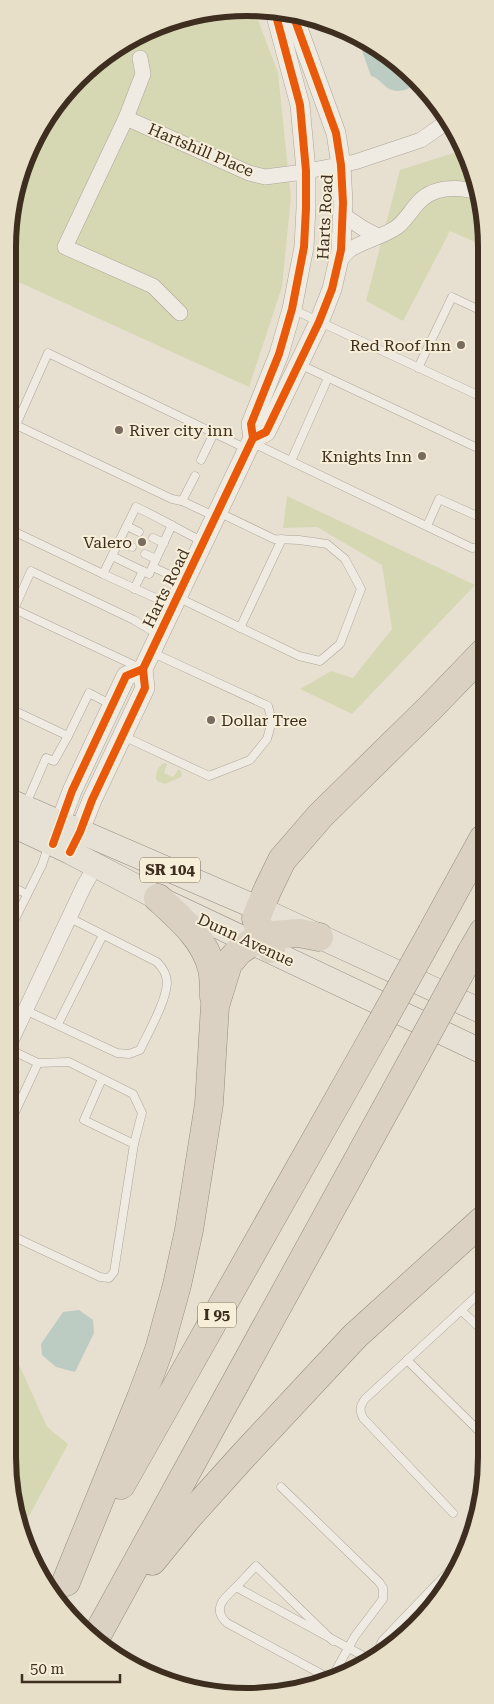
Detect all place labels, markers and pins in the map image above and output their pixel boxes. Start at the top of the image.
place label: Red Roof Inn [350,336,451,355]
marker: Red Roof Inn [455,339,467,351]
place label: River city inn [129,421,233,440]
marker: River city inn [113,424,125,436]
place label: Knights Inn [321,447,412,466]
marker: Knights Inn [416,450,428,462]
place label: Valero [83,533,132,552]
marker: Valero [136,536,148,548]
place label: Dollar Tree [221,711,307,730]
marker: Dollar Tree [205,714,217,726]

